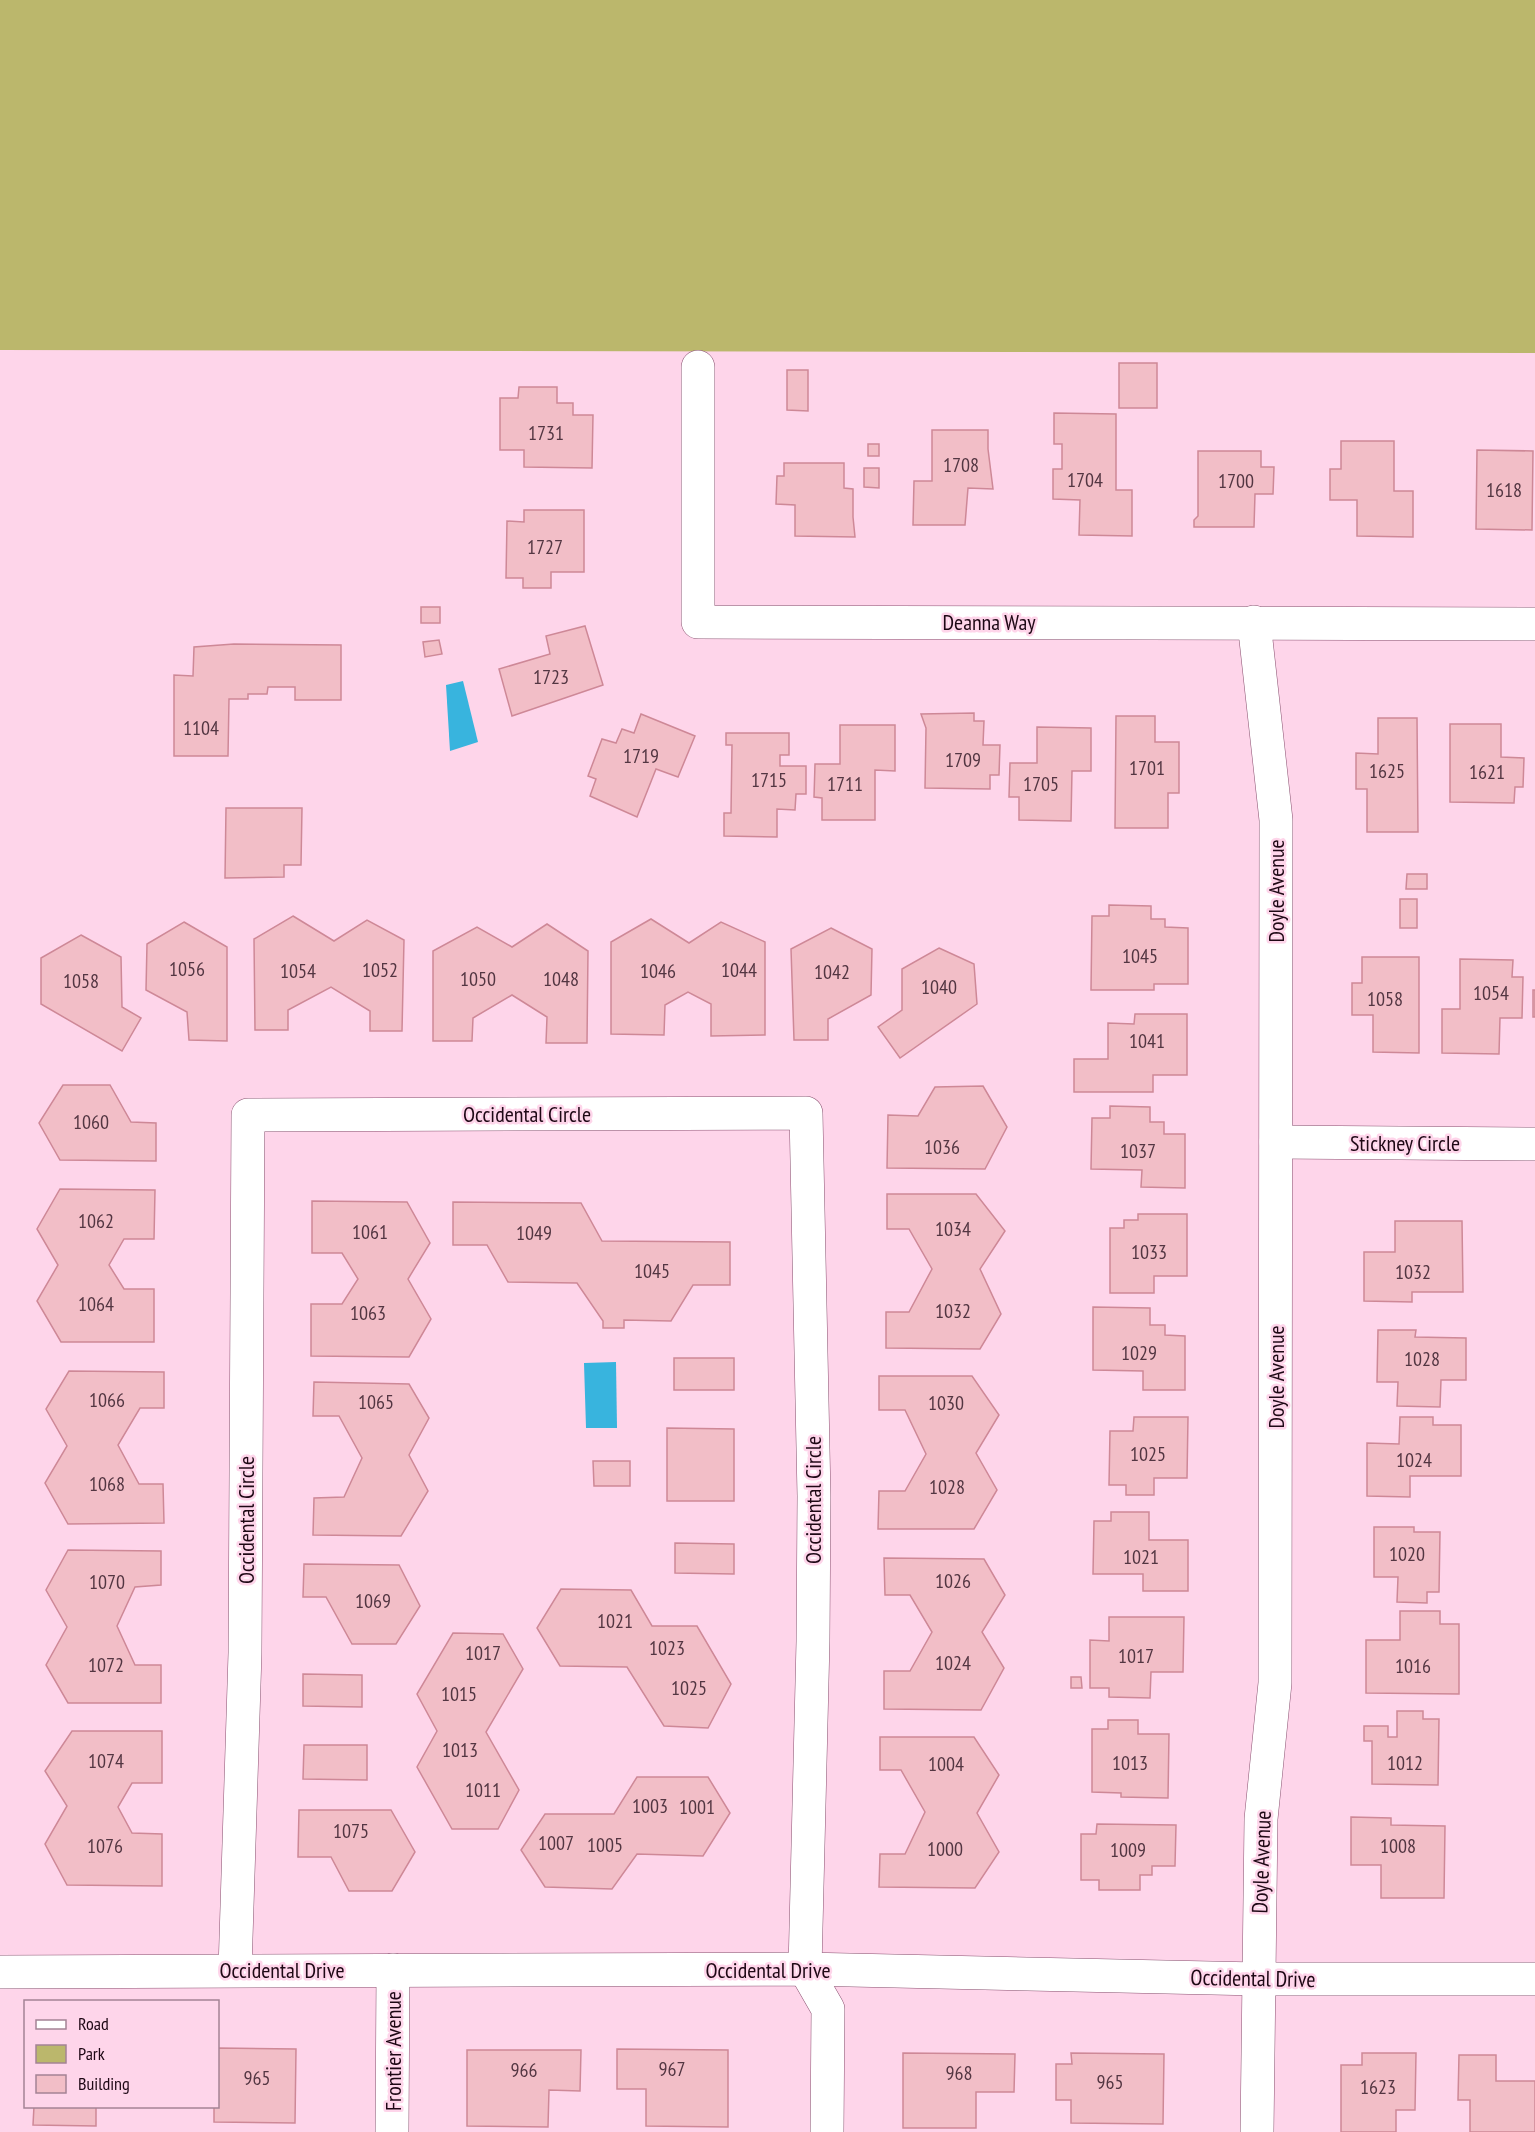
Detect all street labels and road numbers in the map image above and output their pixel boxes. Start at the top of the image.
street label: Deanna Way [943,608,1036,636]
street label: Doyle Avenue [1262,839,1290,943]
street label: Occidental Circle [463,1100,591,1128]
street label: Stickney Circle [1350,1129,1460,1157]
street label: Doyle Avenue [1262,1325,1290,1429]
street label: Occidental Circle [799,1436,827,1564]
street label: Occidental Circle [232,1456,260,1584]
street label: Doyle Avenue [1245,1810,1277,1914]
street label: Occidental Drive [219,1956,345,1984]
street label: Occidental Drive [705,1956,831,1984]
street label: Occidental Drive [1190,1963,1316,1993]
street label: Frontier Avenue [379,1991,407,2111]

